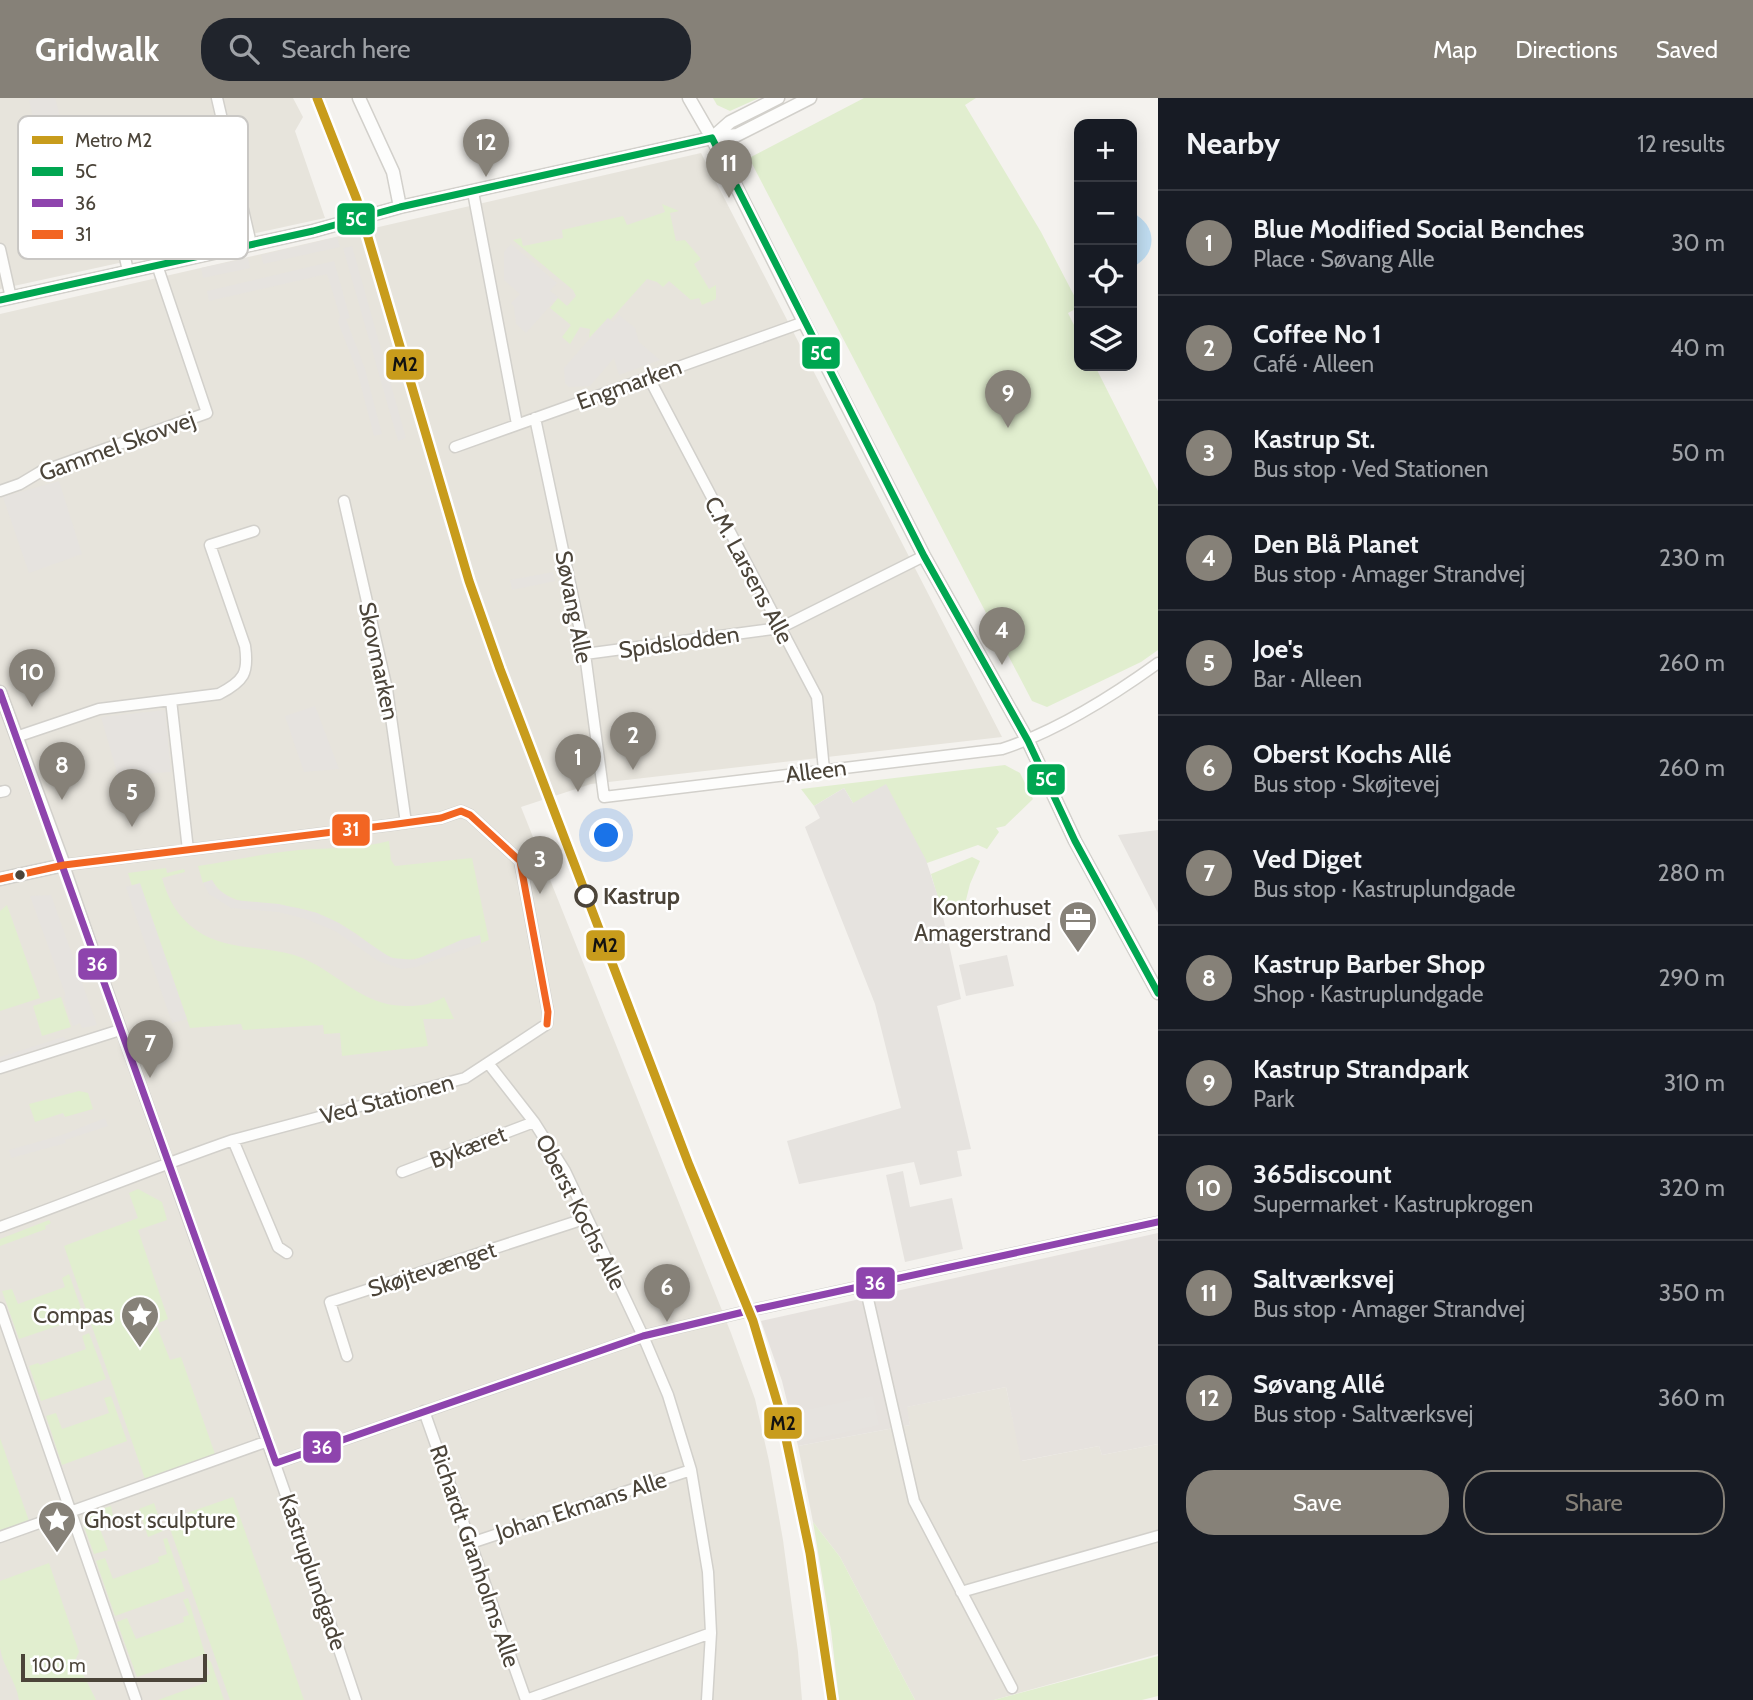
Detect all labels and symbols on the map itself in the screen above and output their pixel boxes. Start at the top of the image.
legend [18,116,248,259]
pin: 12 [463,119,509,177]
text: Metro M2 [75,129,152,152]
pin: 11 [706,140,752,198]
text: 5C [75,160,97,183]
text: 36 [75,192,96,215]
line badge: 5C [336,202,376,236]
text: 5C [345,208,367,231]
text: 31 [75,223,91,246]
line badge: 5C [801,336,841,370]
text: 5C [810,342,832,365]
line badge: M2 [385,348,425,381]
street label: Engmarken [573,352,685,416]
text: M2 [392,353,418,376]
pin: 9 [985,370,1031,428]
street label: Gammel Skovvej [35,405,199,487]
street label: C.M. Larsens Alle [698,492,800,649]
street label: Søvang Alle [549,548,599,666]
street label: Skovmarken [353,600,405,722]
pin: 4 [979,607,1025,665]
street label: Spidslodden [617,620,741,664]
pin: 10 [9,649,55,707]
pin: 2 [610,712,656,770]
pin: 1 [555,734,601,792]
pin: 8 [39,742,85,800]
street label: Alleen [784,753,848,789]
line badge: 5C [1026,763,1066,796]
text: 5C [1035,768,1057,791]
pin: 5 [109,769,155,827]
line badge: 31 [331,813,371,847]
text: 31 [342,818,360,841]
your location [589,818,623,852]
pin: 3 [517,836,563,894]
unlabelled marker [13,868,27,882]
place label: Kastrup [603,882,680,910]
marker: Kastrup [575,885,597,907]
place label: Kontorhuset Amagerstrand [914,893,1051,947]
office icon: Kontorhuset Amagerstrand [1057,899,1099,954]
line badge: M2 [585,929,626,962]
text: M2 [592,934,618,957]
line badge: 36 [77,947,118,981]
text: 36 [87,953,107,976]
pin: 7 [127,1020,173,1078]
street label: Ved Stationen [317,1068,457,1130]
street label: Bykæret [426,1120,510,1174]
street label: Oberst Kochs Alle [530,1130,632,1295]
street label: Skøjtevænget [364,1235,500,1303]
pin: 6 [644,1264,690,1322]
line badge: 36 [855,1266,896,1300]
text: 36 [865,1272,885,1295]
place icon: Compas [119,1294,161,1349]
place label: Compas [33,1301,113,1329]
line badge: M2 [763,1406,803,1440]
text: M2 [770,1412,796,1435]
line badge: 36 [302,1430,342,1464]
text: 36 [312,1436,332,1459]
street label: Richardt Granholms Alle [424,1441,526,1671]
street label: Johan Ekmans Alle [491,1465,670,1547]
street label: Kastruplundgade [273,1490,353,1654]
place icon: Ghost sculpture [36,1499,78,1554]
place label: Ghost sculpture [84,1506,236,1534]
scale bar [21,1651,206,1683]

